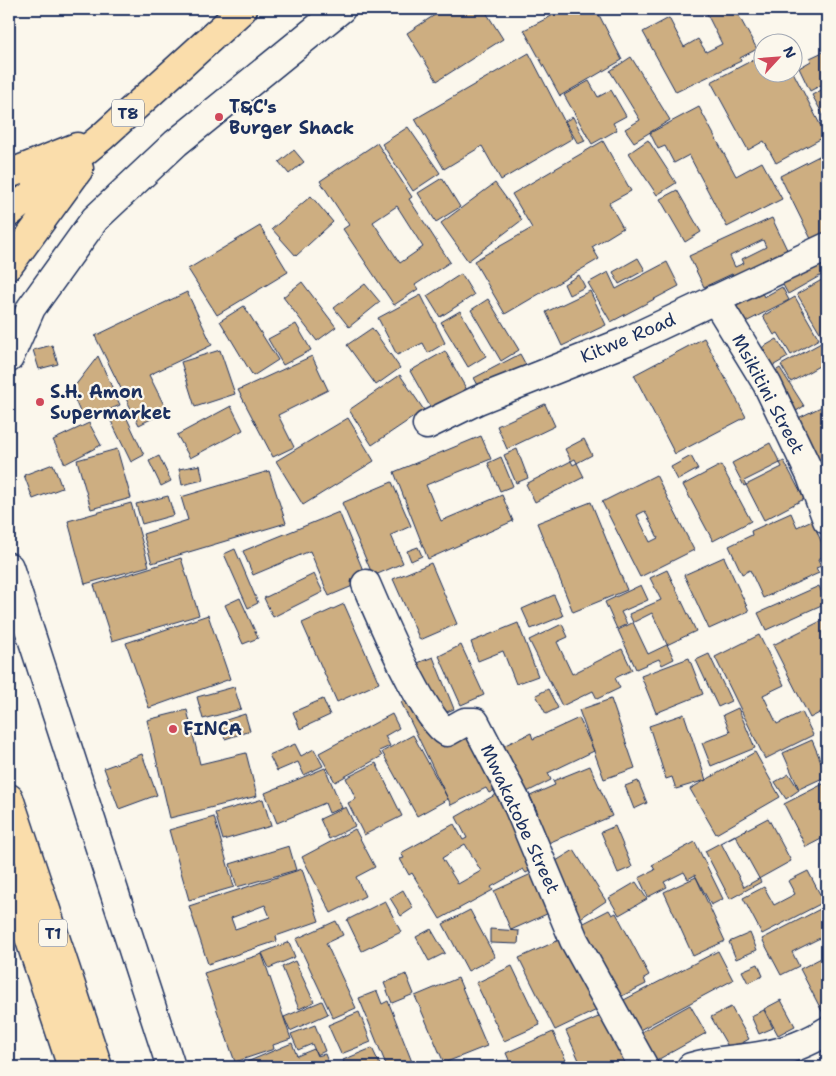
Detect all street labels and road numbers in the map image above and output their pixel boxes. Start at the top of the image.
road number: T8 [112,100,144,126]
street label: Kitwe Road [577,307,679,369]
street label: Msikitini Street [726,330,810,458]
street label: Mwakatobe Street [475,740,565,898]
road number: T1 [39,920,67,946]

